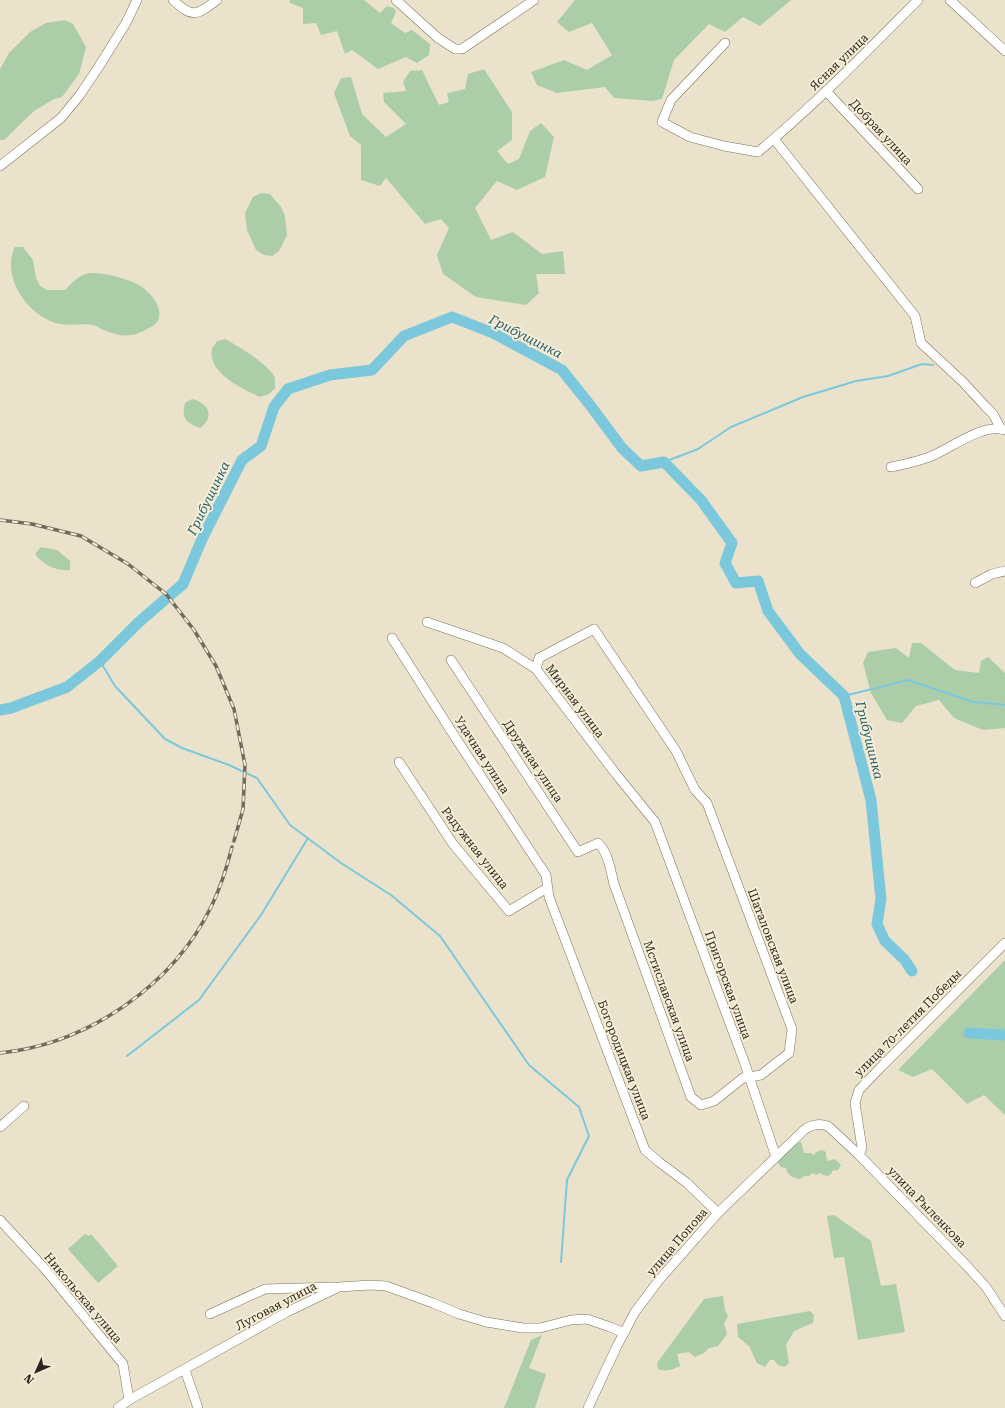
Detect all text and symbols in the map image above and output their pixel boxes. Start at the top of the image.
street label: Ясная улица [807,30,871,93]
street label: Добрая улица [847,96,915,168]
water label: Грибущинка [486,311,565,361]
water label: Грибущинка [184,459,233,538]
street label: Мирная улица [543,662,607,741]
water label: Грибущинка [852,699,887,781]
street label: Удачная улица [452,714,512,797]
street label: Дружная улица [500,717,566,805]
street label: Радужная улица [439,804,512,892]
street label: Шаталовская улица [745,886,802,1006]
street label: Пригорская улица [702,929,754,1041]
street label: Мстиславская улица [641,939,698,1064]
street label: улица 70-летия Победы [852,966,965,1079]
street label: Богородицкая улица [595,998,653,1122]
street label: улица Рыленкова [885,1164,970,1251]
street label: улица Попова [644,1205,711,1279]
street label: Никольская улица [41,1250,125,1346]
street label: Луговая улица [233,1279,319,1333]
north arrow [16,1352,56,1392]
text: N [21,1371,37,1386]

